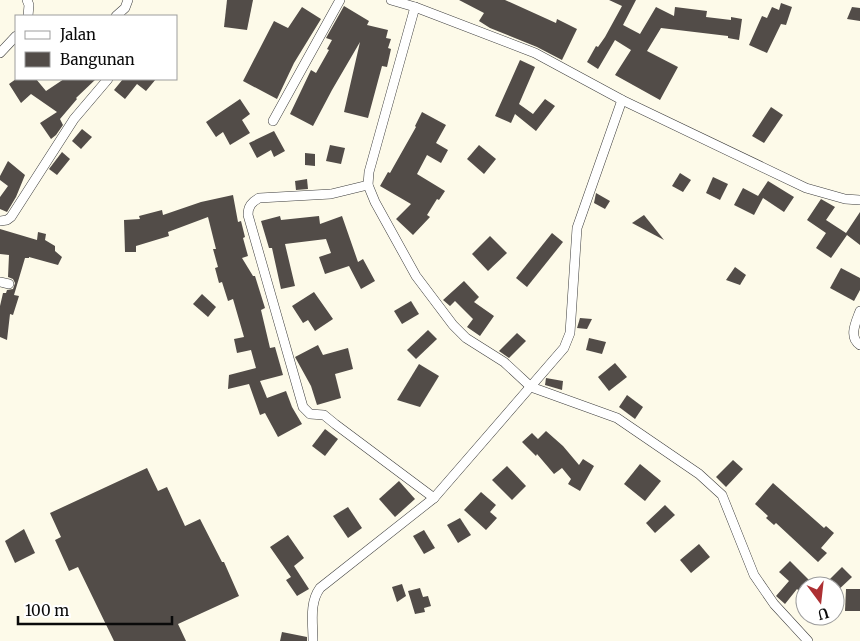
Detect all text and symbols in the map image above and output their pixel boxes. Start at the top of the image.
legend [15,15,178,80]
text: Jalan [59,25,96,44]
text: Bangunan [60,50,135,69]
north arrow [795,576,845,626]
scale bar [18,594,171,626]
text: 100 m [25,601,69,620]
text: U [815,604,831,624]

